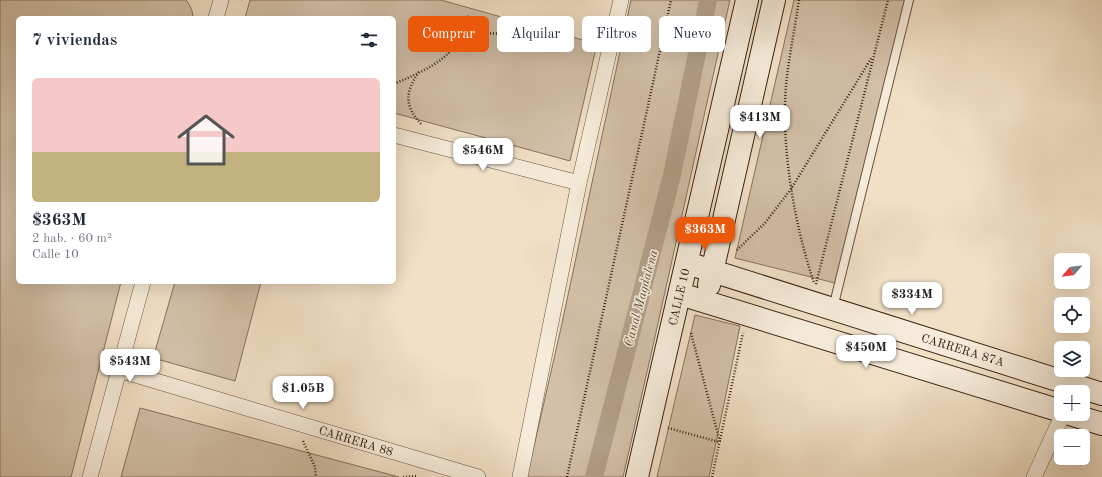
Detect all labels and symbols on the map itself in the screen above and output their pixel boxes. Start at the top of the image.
pin: $413M [732,105,788,139]
pin: $546M [455,138,511,172]
pin: $363M [677,217,733,251]
water label: Canal Magdalena [622,249,661,348]
north arrow [1054,253,1090,289]
street label: CALLE 10 [668,267,692,327]
pin: $334M [884,282,940,316]
street label: CARRERA 87A [920,333,1006,369]
pin: $450M [838,335,894,369]
pin: $543M [102,349,158,383]
pin: $1.05B [270,376,336,410]
street label: CARRERA 88 [317,425,394,459]

